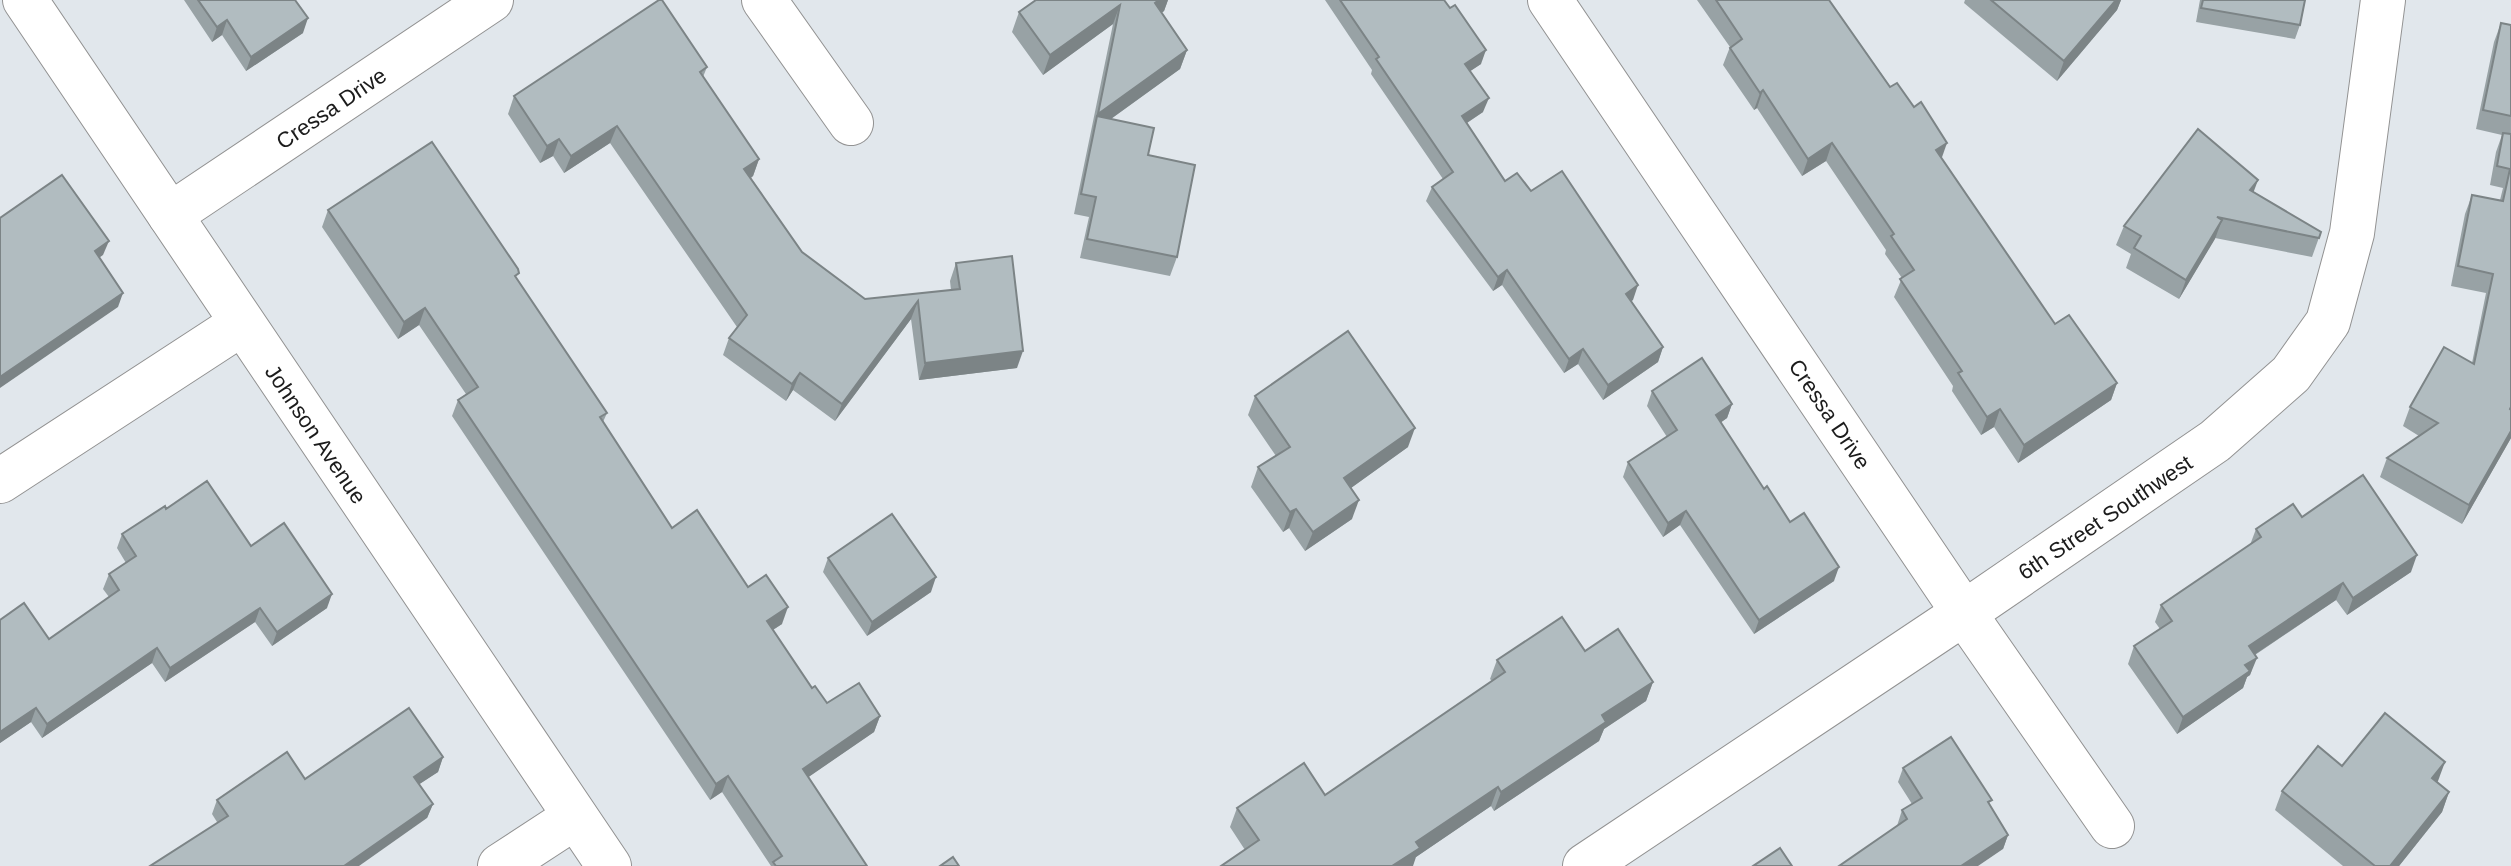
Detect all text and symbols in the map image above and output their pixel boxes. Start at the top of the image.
street label: Cressa Drive [272,63,391,154]
street label: Cressa Drive [1784,355,1875,474]
street label: Johnson Avenue [260,360,371,509]
street label: 6th Street Southwest [2014,450,2197,585]

